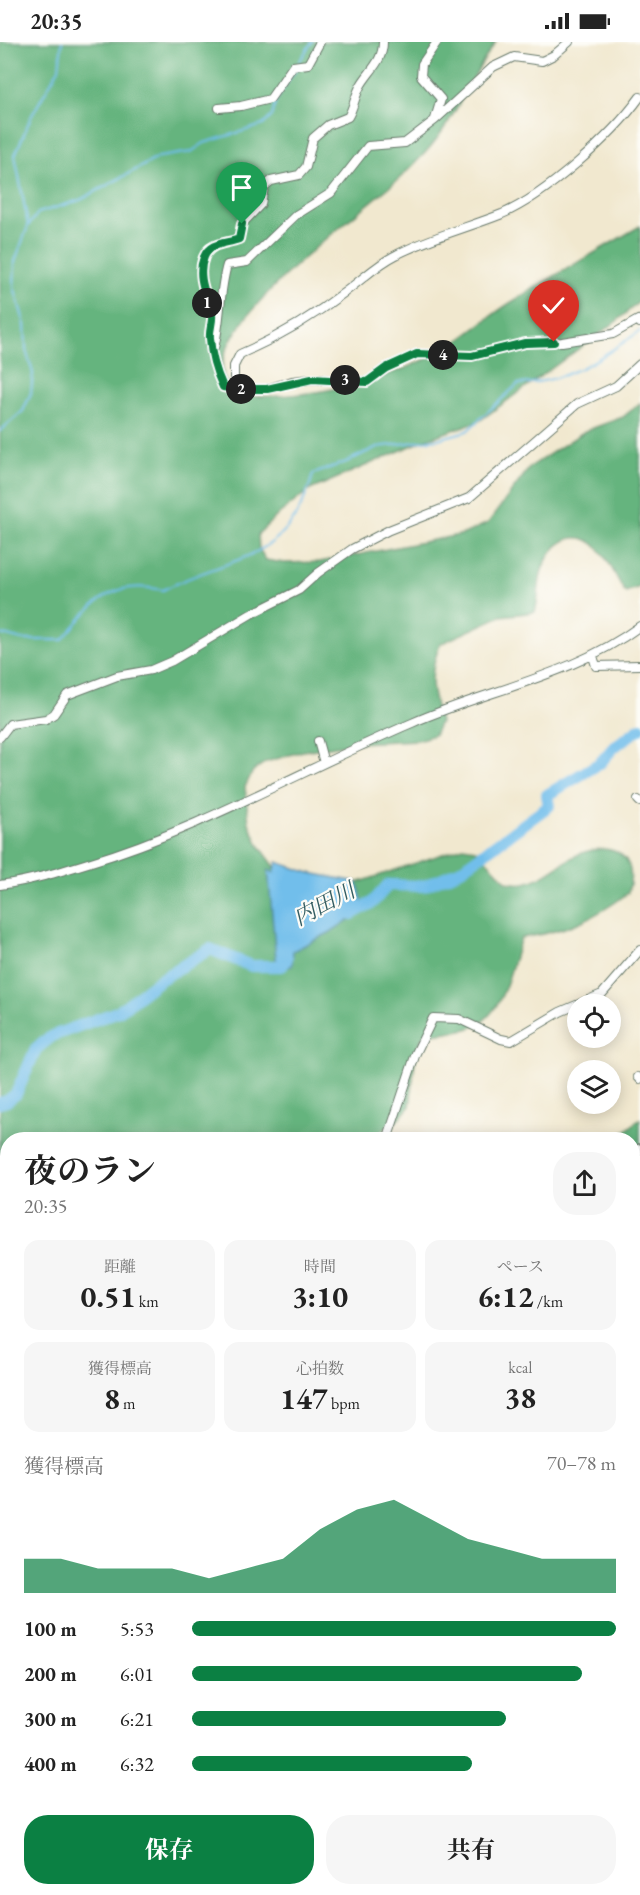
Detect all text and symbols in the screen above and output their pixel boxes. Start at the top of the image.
text: 20:35 [30,7,83,36]
pin [216,162,267,224]
icon: arrive [225,171,258,204]
pin [528,280,579,342]
pin: 1 [192,288,222,318]
icon: check [537,289,570,322]
text: 1 [203,292,211,313]
pin: 4 [428,340,458,370]
text: 4 [439,344,447,365]
pin: 3 [330,365,360,395]
text: 3 [341,369,349,390]
pin: 2 [226,374,256,404]
text: 2 [237,378,245,399]
water label: 内田川 [288,875,362,932]
map controls [567,994,621,1114]
button: locate [567,994,621,1048]
button: layers [567,1060,621,1114]
text: 夜のラン [24,1149,156,1192]
button: share [553,1152,616,1215]
text: 20:35 [24,1193,67,1219]
text: 距離 [104,1256,136,1277]
text: 時間 [304,1256,336,1277]
text: ペース [497,1256,544,1277]
text: 0.51 [81,1277,136,1316]
text: 3:10 [292,1277,348,1316]
text: 6:12 [478,1277,534,1316]
text: km [136,1291,159,1312]
text: /km [534,1291,563,1312]
text: kcal [508,1357,532,1378]
text: 獲得標高 [88,1358,152,1379]
text: 心拍数 [296,1358,344,1379]
text: 38 [504,1378,536,1417]
text: 8 [104,1379,120,1418]
text: 147 [280,1379,328,1418]
text: m [120,1393,135,1414]
text: bpm [328,1393,360,1414]
text: 70–78 m [547,1450,616,1476]
text: 獲得標高 [24,1453,104,1479]
text: 100 m [24,1616,77,1642]
text: 5:53 [120,1616,154,1642]
text: 200 m [24,1661,77,1687]
text: 6:01 [120,1661,154,1687]
text: 300 m [24,1706,77,1732]
text: 6:21 [120,1706,154,1732]
text: 400 m [24,1751,77,1777]
text: 6:32 [120,1751,154,1777]
button: 保存 [24,1815,314,1884]
button: 共有 [326,1815,616,1884]

